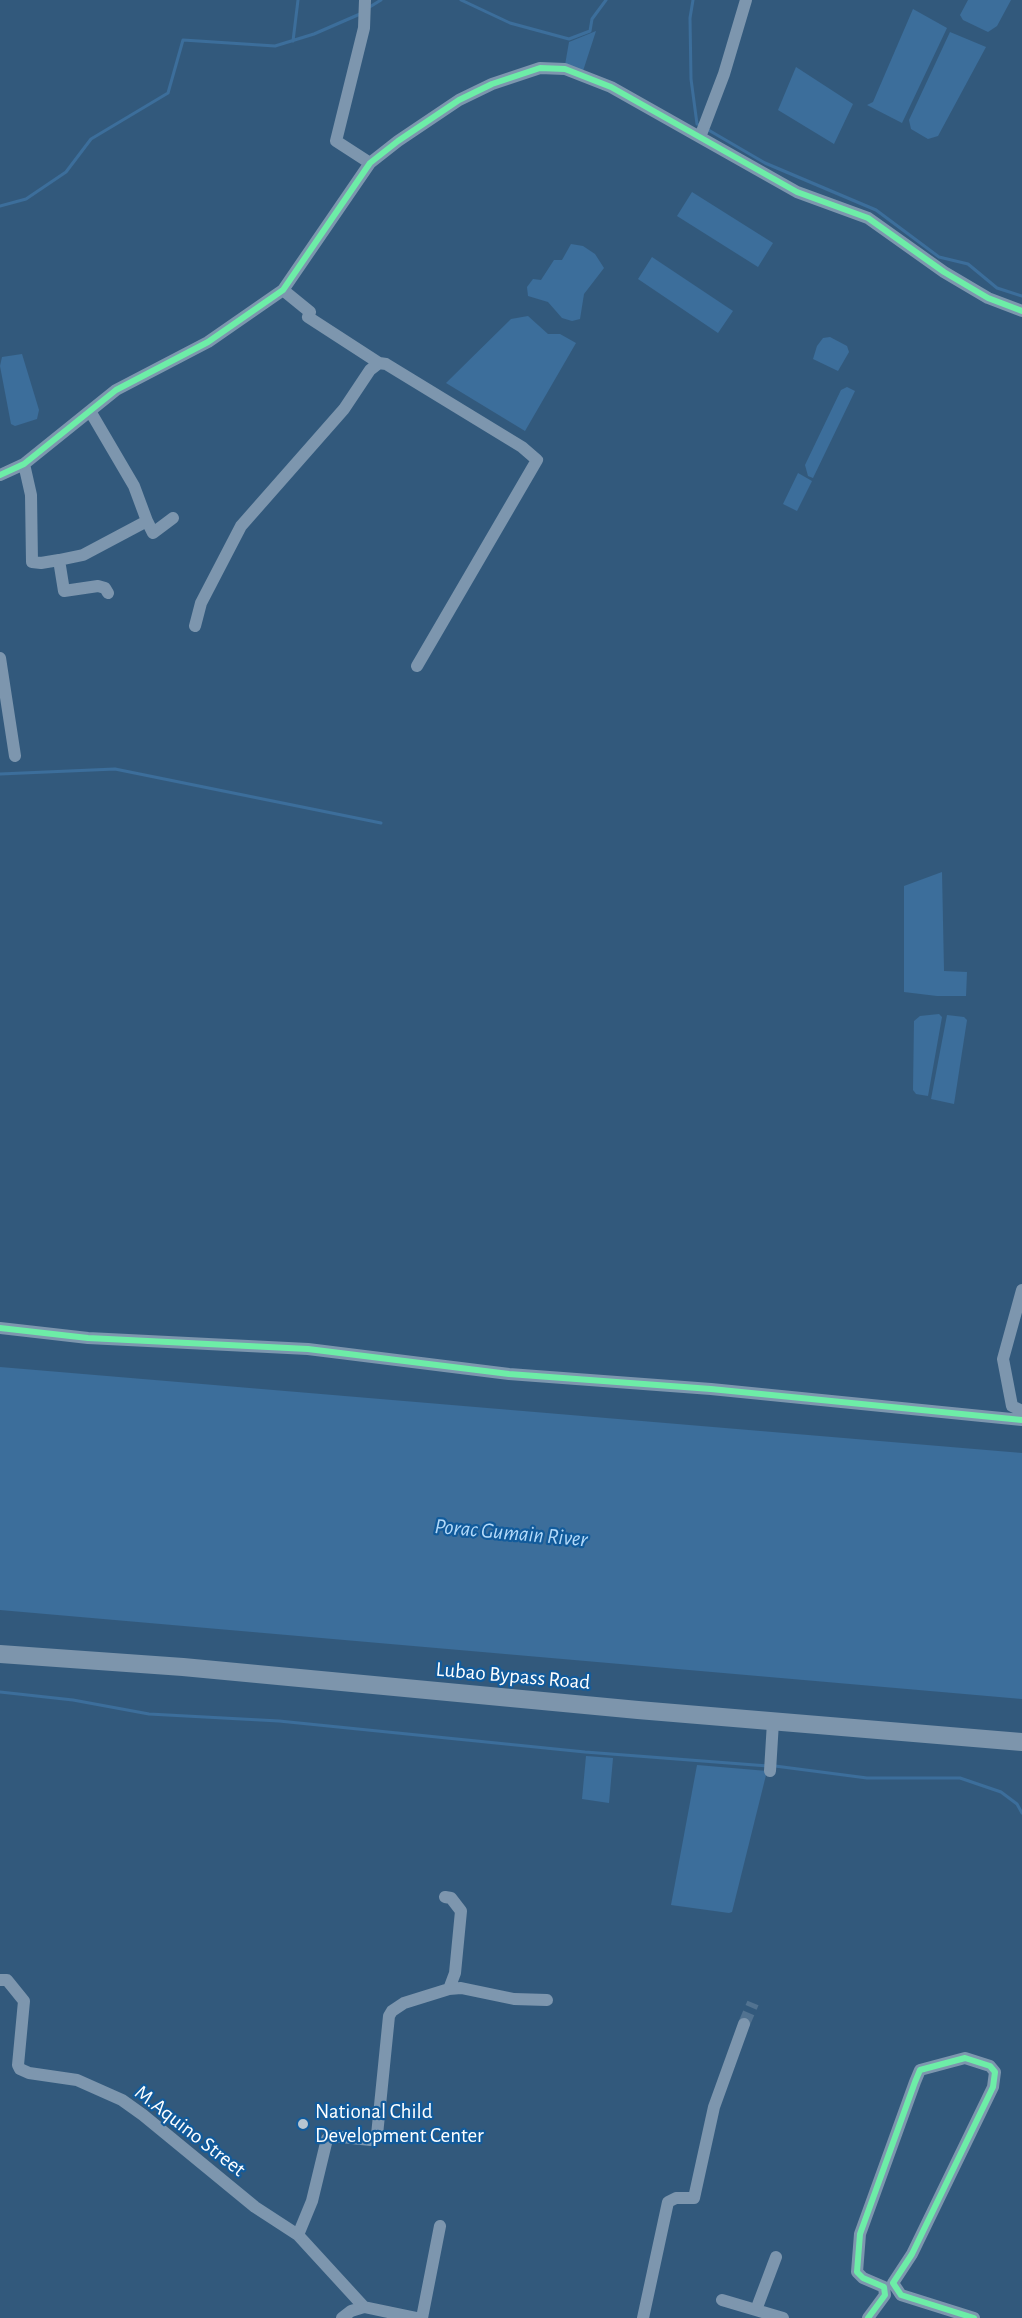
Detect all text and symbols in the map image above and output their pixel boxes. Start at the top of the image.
water label: Porac Gumain River [433,1513,589,1553]
street label: Lubao Bypass Road [435,1657,591,1695]
street label: M.Aquino Street [130,2080,250,2182]
place label: National Child Development Center [315,2099,484,2149]
marker: National Child Development Center [296,2117,310,2131]

